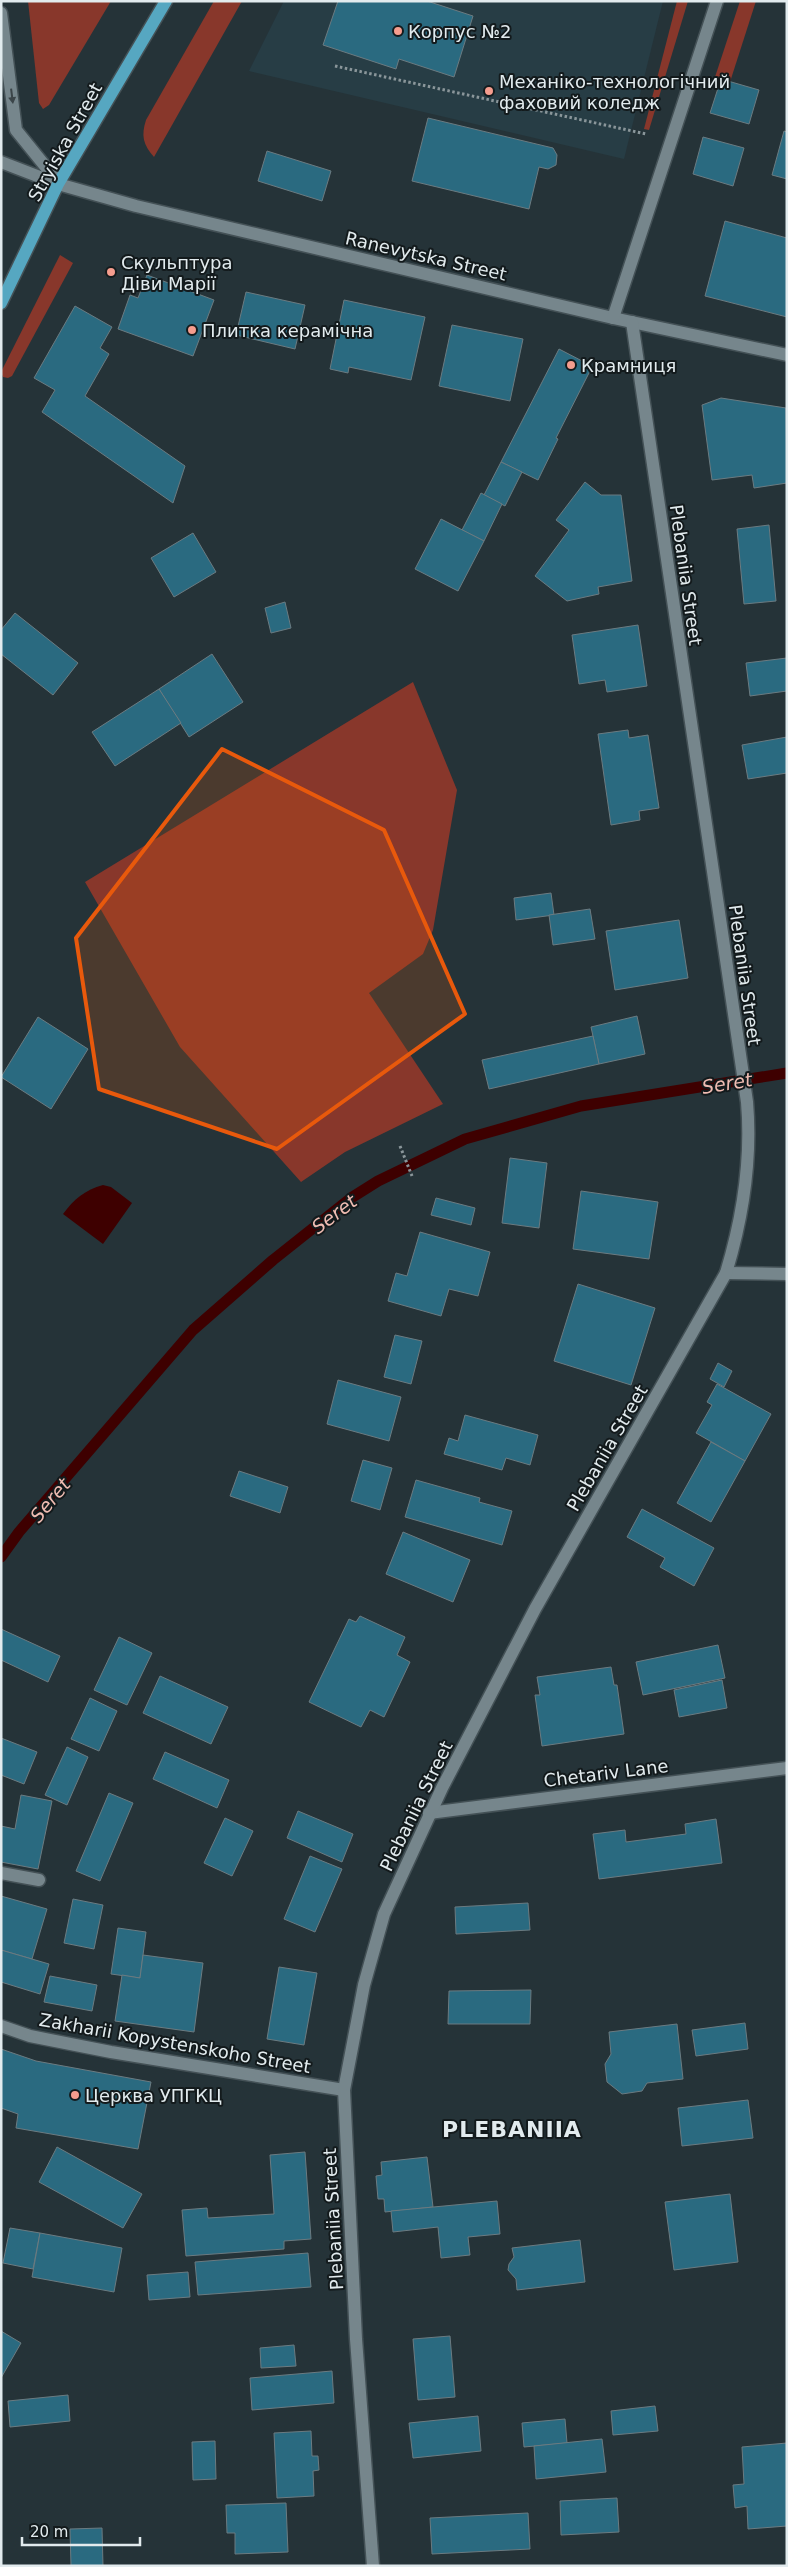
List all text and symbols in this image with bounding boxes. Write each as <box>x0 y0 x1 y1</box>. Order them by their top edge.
place label: Корпус №2 <box>408 21 511 42</box>
marker: Корпус №2 <box>392 25 404 37</box>
place label: Механіко-технологічний фаховий коледж <box>499 71 730 113</box>
street label: Stryiska Street <box>24 79 106 205</box>
marker: Механіко-технологічний фаховий коледж <box>483 85 495 97</box>
one-way arrow <box>8 88 16 104</box>
street label: Ranevytska Street <box>343 227 509 285</box>
place label: Скульптура Діви Марії <box>121 252 233 294</box>
marker: Скульптура Діви Марії <box>105 266 117 278</box>
place label: Плитка керамічна <box>202 320 373 341</box>
marker: Плитка керамічна <box>186 324 198 336</box>
place label: Крамниця <box>581 355 676 376</box>
marker: Крамниця <box>565 359 577 371</box>
street label: Plebaniia Street <box>666 503 706 647</box>
street label: Plebaniia Street <box>725 903 765 1047</box>
water label: Seret <box>700 1068 755 1098</box>
water label: Seret <box>307 1189 362 1238</box>
street label: Plebaniia Street <box>562 1381 652 1515</box>
water label: Seret <box>25 1472 76 1526</box>
street label: Plebaniia Street <box>375 1737 457 1875</box>
street label: Chetariv Lane <box>542 1755 670 1791</box>
street label: Zakharii Kopystenskoho Street <box>38 2009 312 2077</box>
place label: Церква УПГКЦ <box>85 2085 222 2106</box>
marker: Церква УПГКЦ <box>69 2089 81 2101</box>
district label: PLEBANIIA <box>442 2117 582 2142</box>
street label: Plebaniia Street <box>319 2147 347 2291</box>
scale bar <box>22 2514 140 2546</box>
text: 20 m <box>30 2523 68 2541</box>

